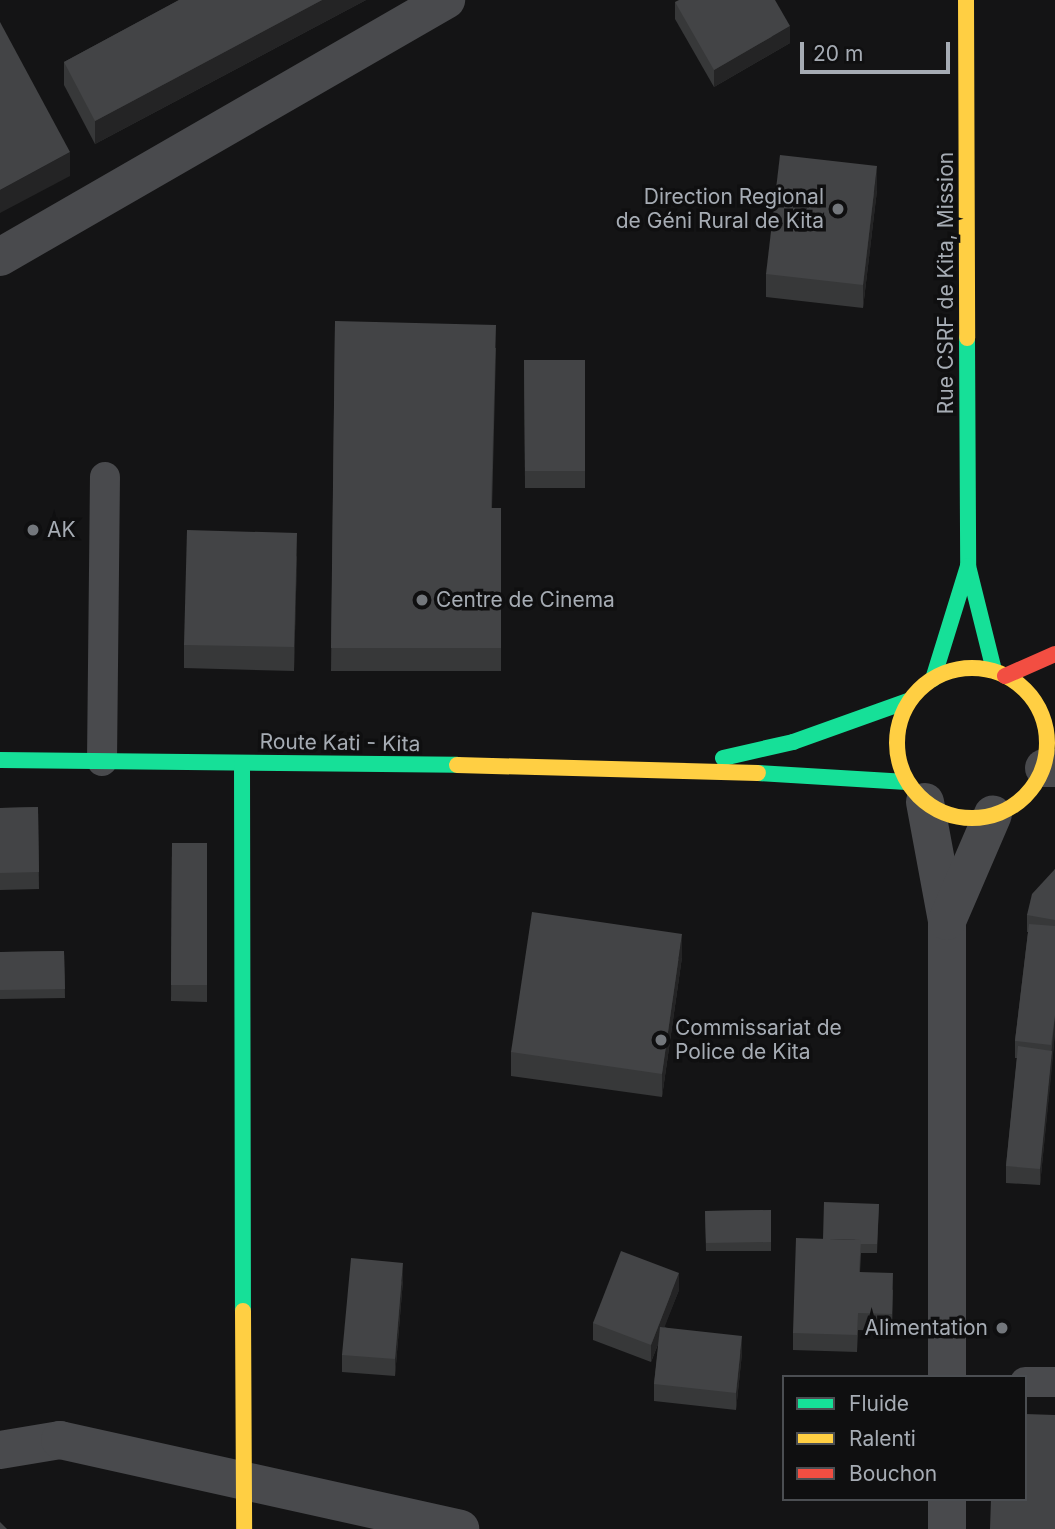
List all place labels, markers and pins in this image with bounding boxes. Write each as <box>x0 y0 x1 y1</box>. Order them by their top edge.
place label: Direction Regional de Géni Rural de Kita <box>616 184 824 234</box>
marker: Direction Regional de Géni Rural de Kita <box>830 201 846 217</box>
place label: AK <box>47 517 76 543</box>
marker: AK <box>25 522 41 538</box>
place label: Centre de Cinema <box>436 587 615 613</box>
marker: Centre de Cinema <box>414 592 430 608</box>
place label: Commissariat de Police de Kita <box>675 1015 842 1065</box>
marker: Commissariat de Police de Kita <box>653 1032 669 1048</box>
place label: Alimentation <box>865 1315 988 1341</box>
marker: Alimentation <box>994 1320 1010 1336</box>

